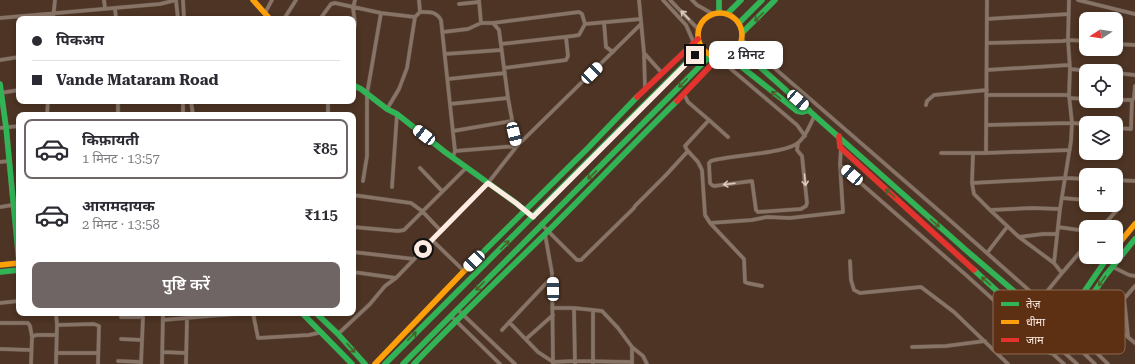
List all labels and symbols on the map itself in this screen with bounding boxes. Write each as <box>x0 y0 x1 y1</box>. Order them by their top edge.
one-way arrow <box>680 9 689 20</box>
one-way arrow <box>754 12 764 22</box>
north arrow <box>1079 12 1123 56</box>
callout: 2 मिनट <box>709 41 783 69</box>
route end <box>686 46 704 64</box>
car <box>579 60 605 86</box>
one-way arrow <box>678 78 688 88</box>
car <box>785 88 811 112</box>
one-way arrow <box>771 91 782 100</box>
car <box>505 121 523 147</box>
car <box>411 123 437 147</box>
car <box>839 163 865 187</box>
one-way arrow <box>587 170 597 180</box>
one-way arrow <box>801 173 808 186</box>
one-way arrow <box>723 180 736 188</box>
one-way arrow <box>885 188 895 198</box>
one-way arrow <box>930 218 940 227</box>
route start <box>414 240 432 258</box>
one-way arrow <box>500 240 510 250</box>
car <box>461 248 487 274</box>
one-way arrow <box>1098 275 1106 286</box>
one-way arrow <box>981 276 991 285</box>
car <box>547 277 559 301</box>
one-way arrow <box>475 281 485 291</box>
legend <box>993 290 1125 354</box>
text: तेज़ <box>1026 298 1041 311</box>
text: धीमा <box>1026 316 1045 329</box>
one-way arrow <box>407 331 417 341</box>
text: जाम <box>1026 334 1044 347</box>
one-way arrow <box>346 343 355 353</box>

